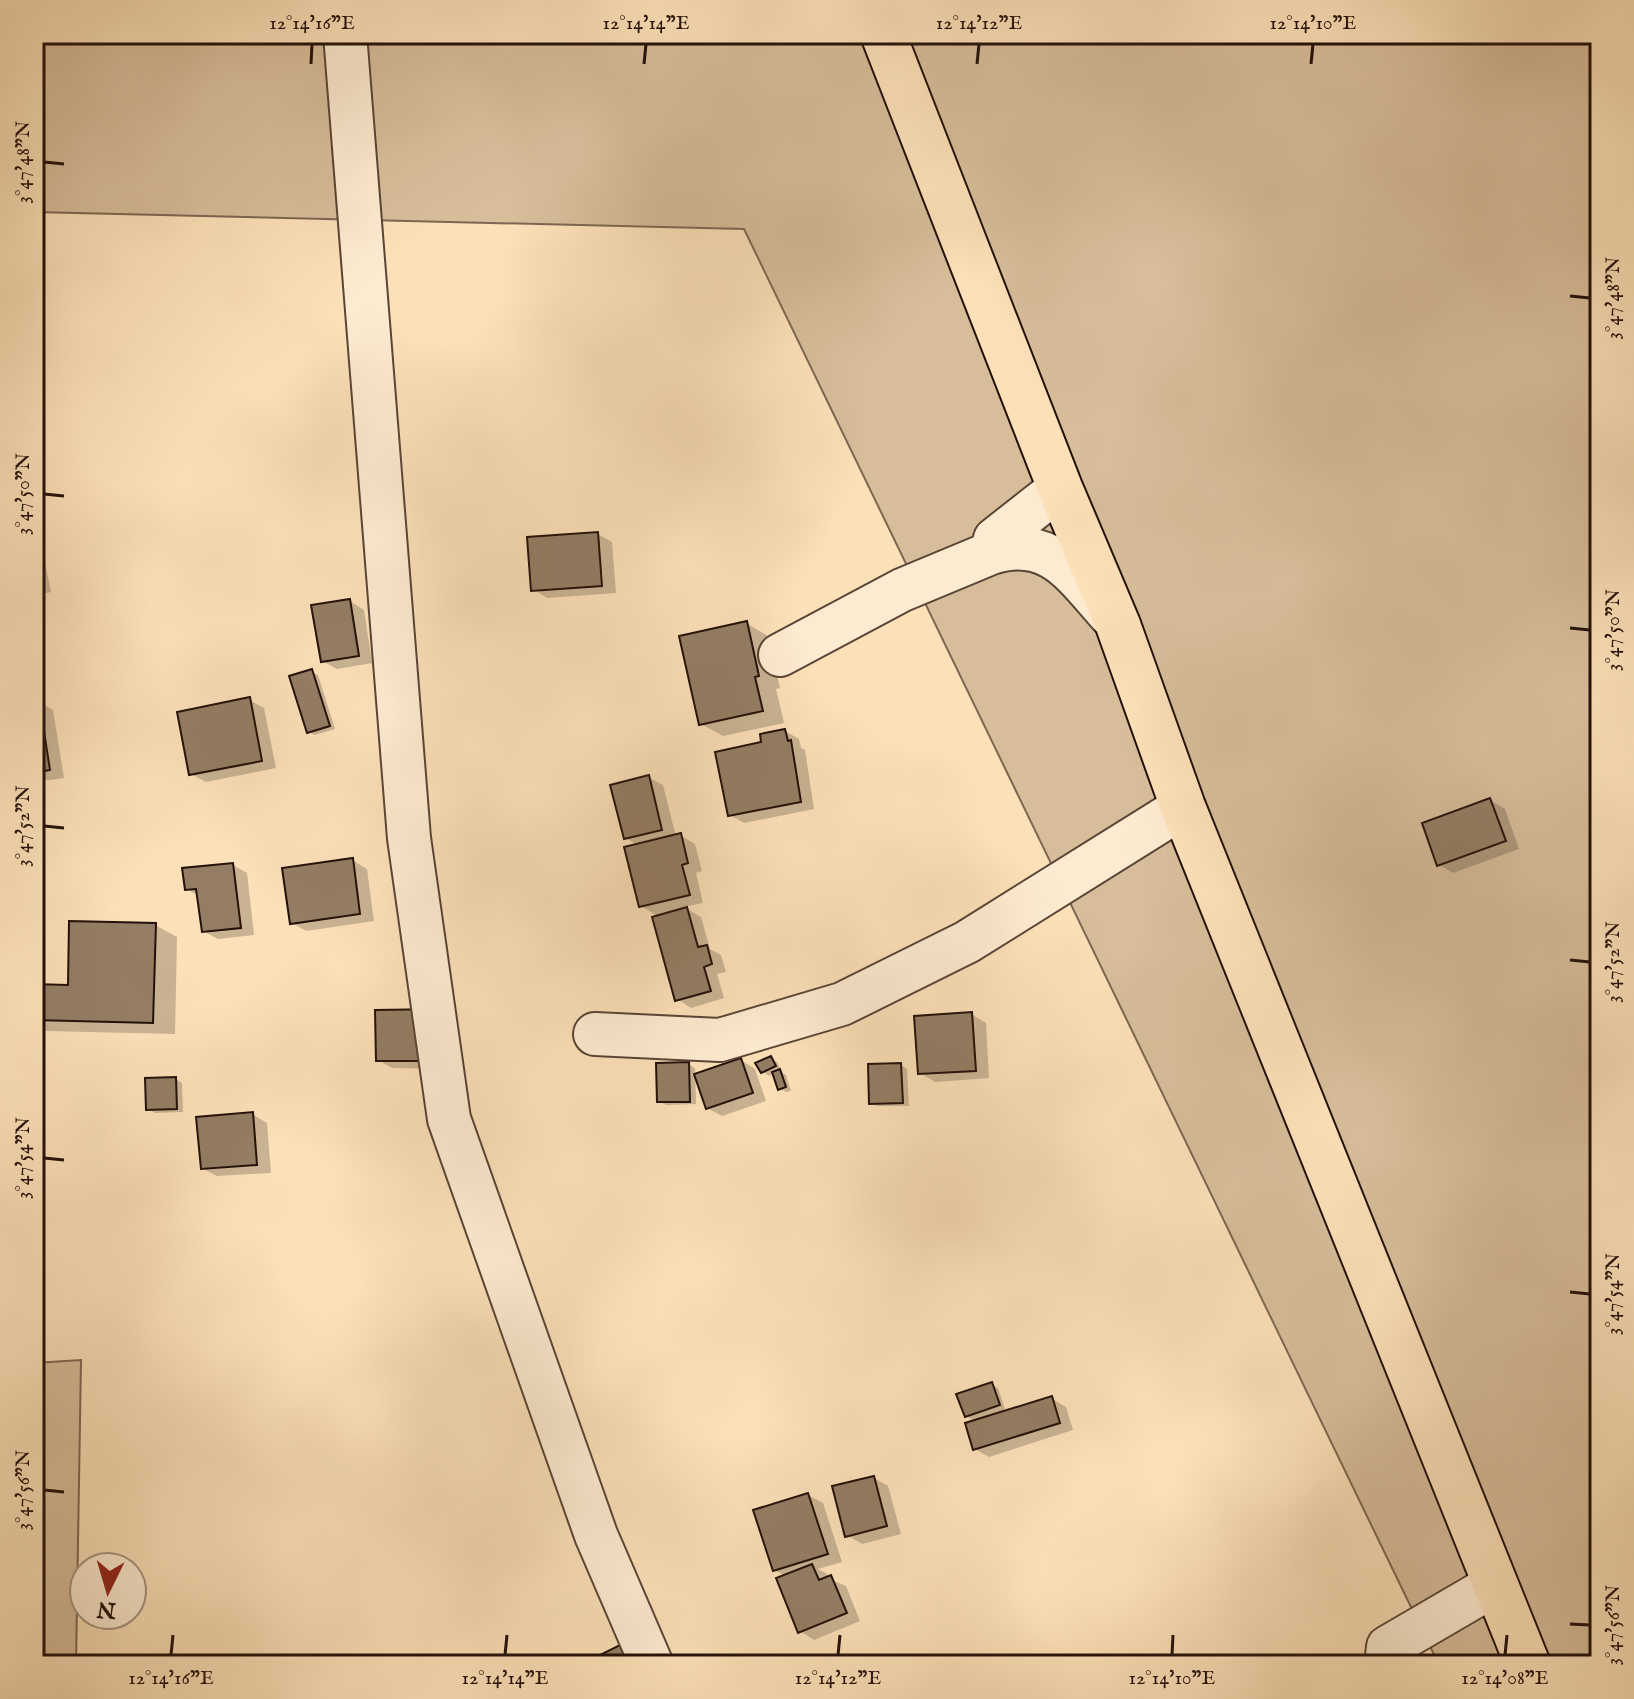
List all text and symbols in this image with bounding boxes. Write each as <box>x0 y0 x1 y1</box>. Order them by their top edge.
text: 12°14'16"E <box>269 11 355 36</box>
text: 12°14'14"E <box>603 11 690 36</box>
text: 12°14'12"E <box>936 11 1022 36</box>
text: 12°14'10"E <box>1270 11 1357 36</box>
text: 3°47'48"N <box>11 121 36 203</box>
text: 3°47'48"N <box>1601 257 1626 339</box>
text: 3°47'50"N <box>11 453 36 535</box>
text: 3°47'50"N <box>1601 589 1626 671</box>
text: 3°47'52"N <box>11 785 36 867</box>
text: 3°47'52"N <box>1601 921 1626 1003</box>
text: 3°47'54"N <box>11 1117 36 1199</box>
text: 3°47'54"N <box>1601 1253 1626 1335</box>
text: 3°47'56"N <box>11 1450 36 1530</box>
north arrow <box>68 1551 148 1631</box>
text: 3°47'56"N <box>1601 1585 1626 1665</box>
text: N <box>96 1594 118 1624</box>
text: 12°14'16"E <box>128 1666 214 1691</box>
text: 12°14'14"E <box>462 1666 549 1691</box>
text: 12°14'12"E <box>795 1666 881 1691</box>
text: 12°14'10"E <box>1129 1666 1216 1691</box>
text: 12°14'08"E <box>1461 1666 1549 1691</box>

